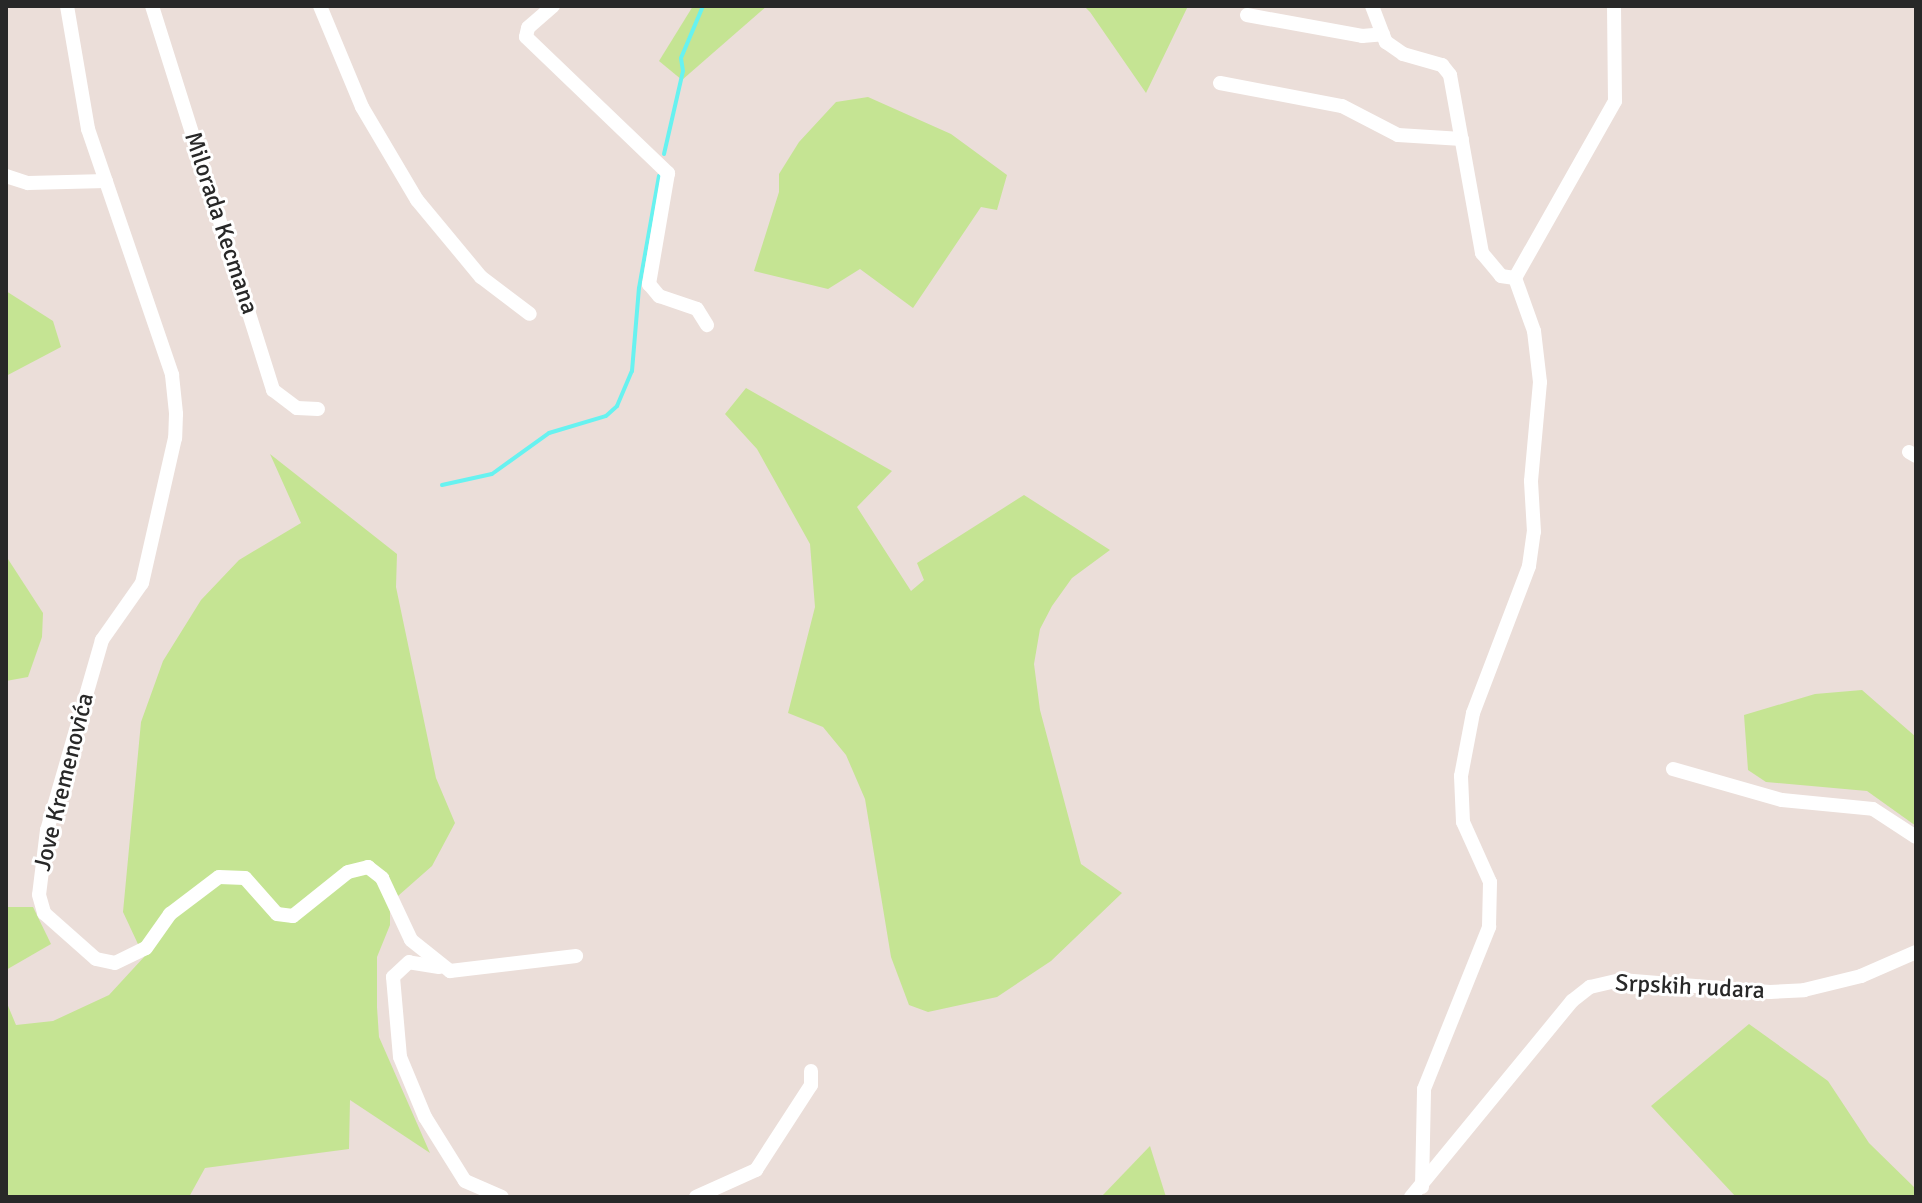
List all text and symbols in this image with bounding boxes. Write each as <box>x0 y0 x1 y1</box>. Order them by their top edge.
street label: Milorada Kecmana <box>178 128 264 318</box>
street label: Jove Kremenovića <box>28 690 100 874</box>
street label: Srpskih rudara <box>1614 969 1766 1005</box>

